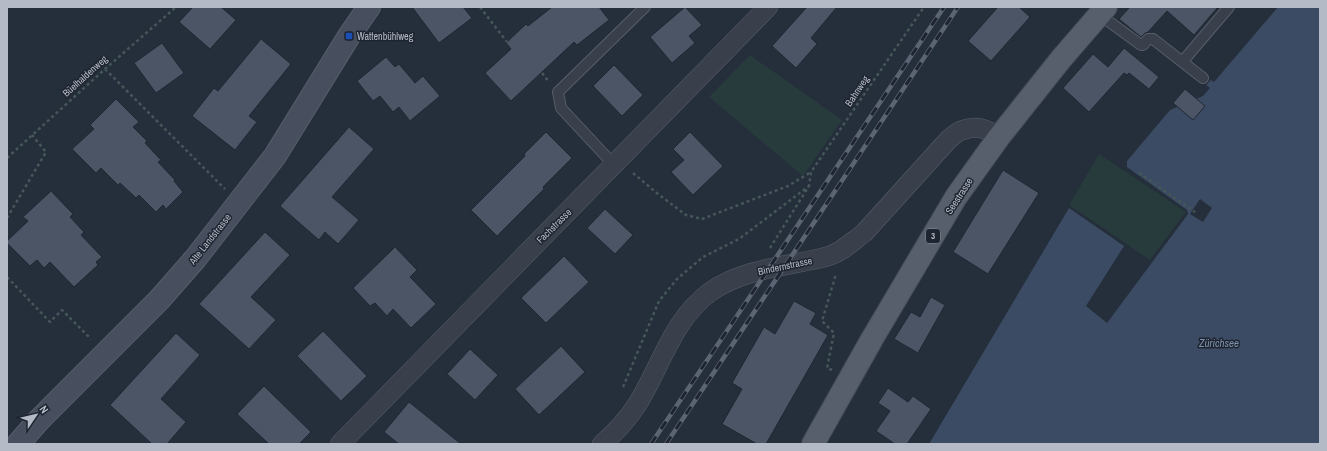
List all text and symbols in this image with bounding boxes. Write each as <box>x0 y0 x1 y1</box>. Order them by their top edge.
place label: Wattenbühlweg <box>357 30 414 43</box>
marker: Wattenbühlweg <box>344 31 354 41</box>
street label: Büelhaldenweg <box>60 52 111 100</box>
street label: Bahnweg <box>842 73 872 109</box>
street label: Seestrasse <box>942 175 976 217</box>
street label: Fachstrasse <box>534 205 575 246</box>
street label: Alte Landstrasse <box>185 211 234 268</box>
road number: 3 <box>926 229 940 243</box>
street label: Bindernstrasse <box>757 254 814 278</box>
water label: Zürichsee <box>1198 336 1239 350</box>
north arrow <box>16 395 56 435</box>
text: N <box>37 403 52 416</box>

